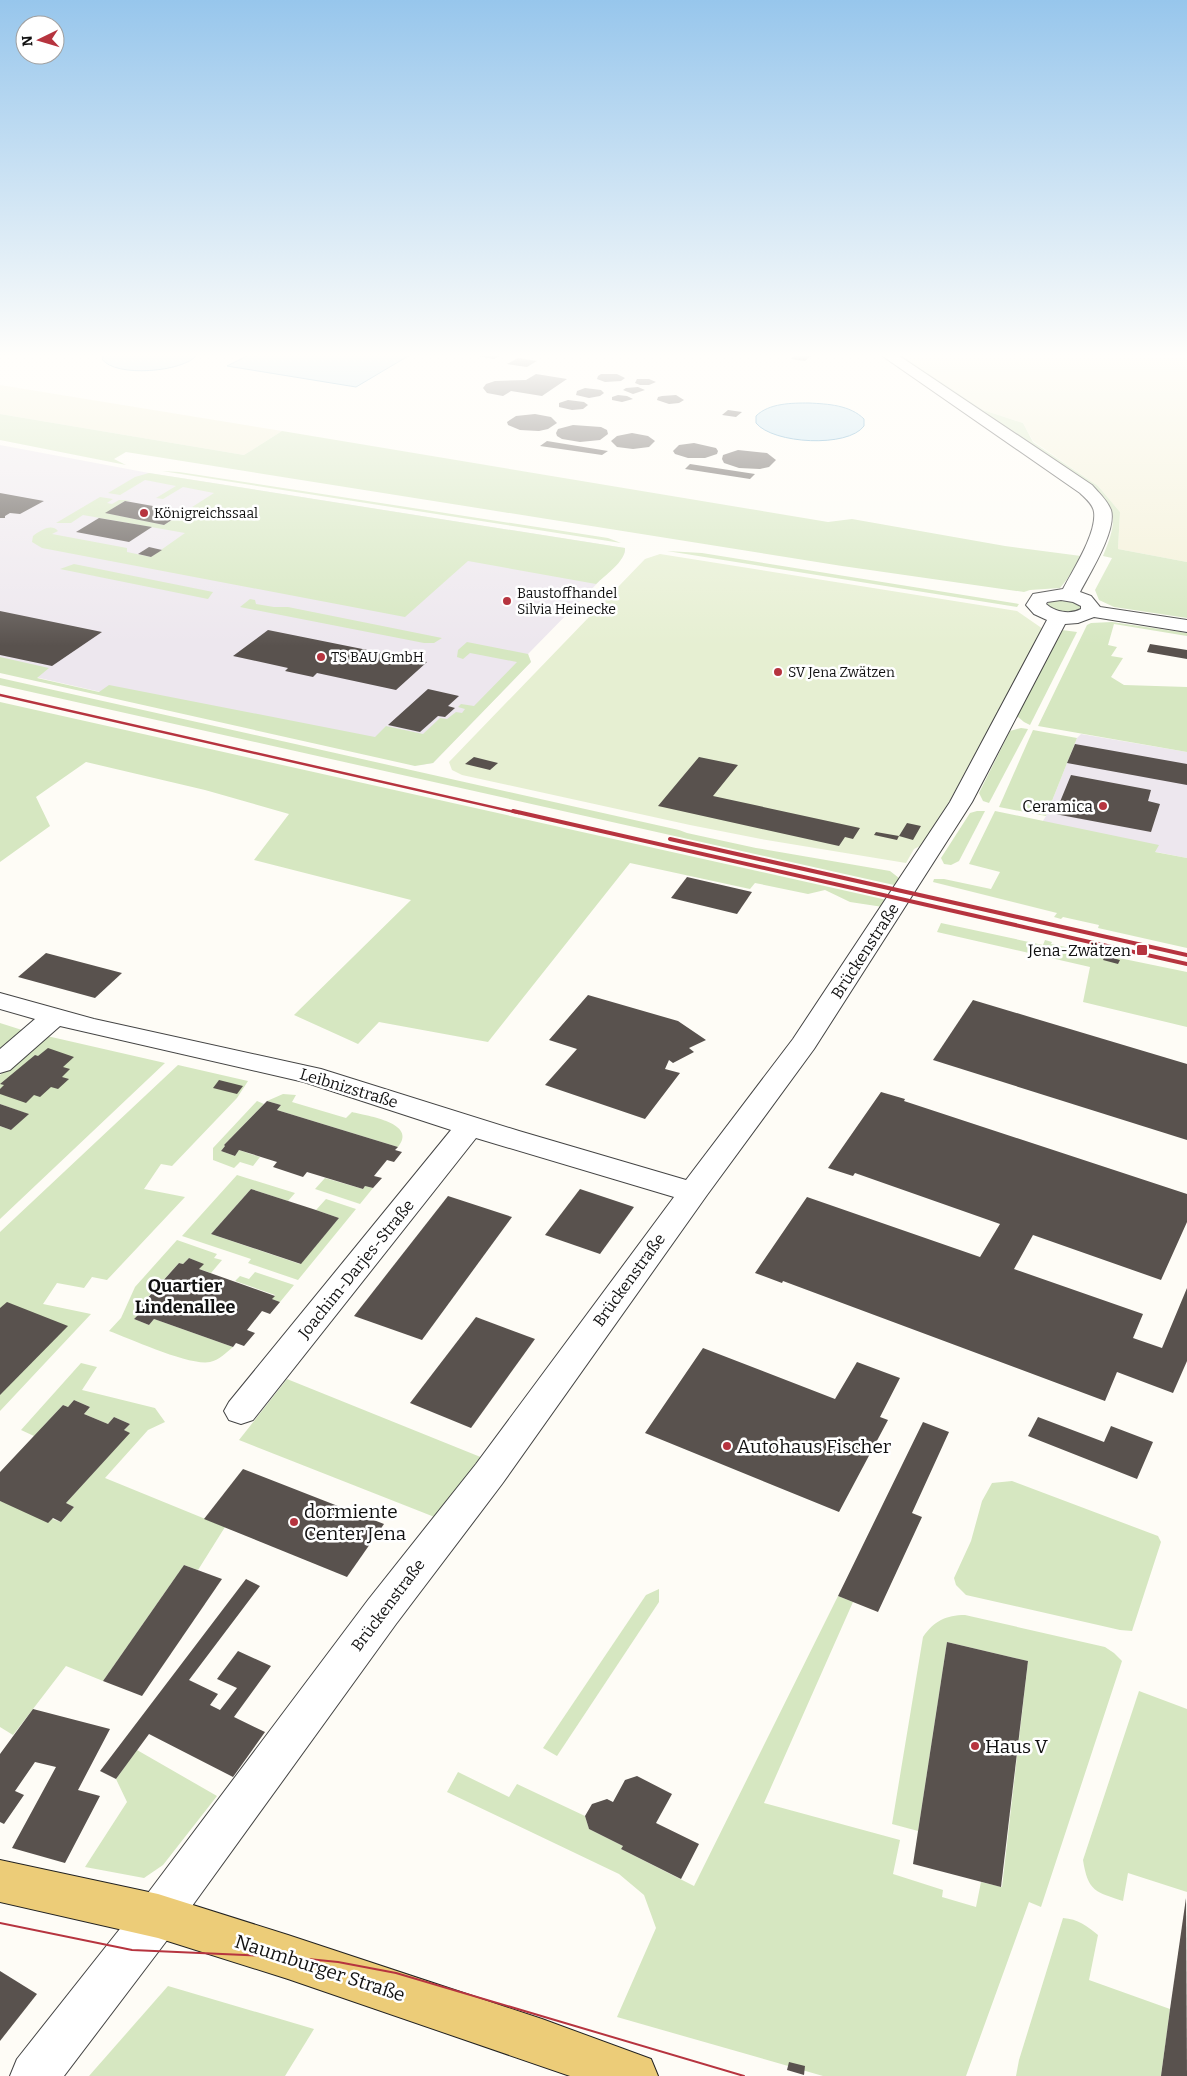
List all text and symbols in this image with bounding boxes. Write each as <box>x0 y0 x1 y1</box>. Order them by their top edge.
north arrow <box>15 15 65 65</box>
text: N <box>19 35 36 47</box>
place label: Königreichssaal <box>154 505 258 522</box>
marker: Königreichssaal <box>138 507 150 519</box>
place label: Baustoffhandel Silvia Heinecke <box>517 585 617 618</box>
marker: Baustoffhandel Silvia Heinecke <box>501 595 513 607</box>
place label: TS BAU GmbH <box>331 649 424 666</box>
marker: TS BAU GmbH <box>315 651 327 663</box>
place label: SV Jena Zwätzen <box>788 664 895 681</box>
marker: SV Jena Zwätzen <box>772 666 784 678</box>
place label: Ceramica <box>1022 797 1093 816</box>
marker: Ceramica <box>1097 800 1109 812</box>
street label: Brückenstraße <box>827 900 903 1002</box>
place label: Jena-Zwätzen <box>1027 941 1131 960</box>
marker: Jena-Zwätzen <box>1135 943 1149 957</box>
street label: Leibnizstraße <box>298 1064 400 1112</box>
street label: Joachim-Darjes-Straße <box>294 1196 418 1343</box>
street label: Brückenstraße <box>589 1230 669 1330</box>
district label: Quartier Lindenallee <box>135 1275 235 1318</box>
place label: Autohaus Fischer <box>737 1435 892 1458</box>
marker: Autohaus Fischer <box>721 1440 733 1452</box>
place label: dormiente Center Jena <box>304 1500 407 1545</box>
marker: dormiente Center Jena <box>288 1516 300 1528</box>
street label: Brückenstraße <box>347 1555 429 1655</box>
place label: Haus V <box>985 1735 1049 1758</box>
marker: Haus V <box>969 1740 981 1752</box>
street label: Naumburger Straße <box>232 1930 408 2006</box>

